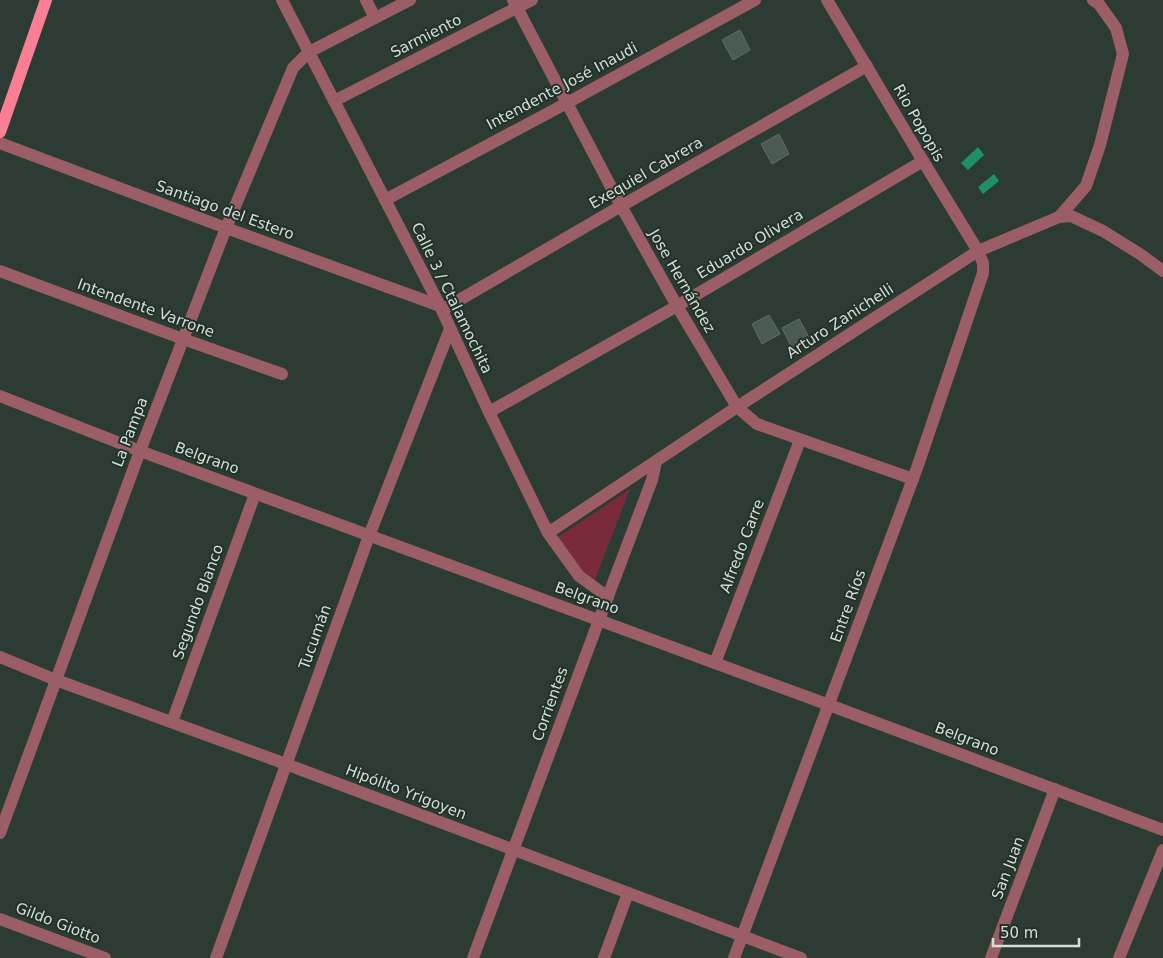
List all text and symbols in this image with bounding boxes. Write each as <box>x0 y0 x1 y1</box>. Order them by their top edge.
street label: Sarmiento <box>388 10 464 62</box>
street label: Intendente José Inaudi <box>483 39 641 133</box>
street label: Rio Popopis <box>890 81 948 165</box>
street label: Exequiel Cabrera <box>586 133 706 213</box>
street label: Santiago del Estero <box>153 177 297 243</box>
street label: Eduardo Olivera <box>694 205 806 283</box>
street label: Calle 3 / Ctalamochita <box>408 220 496 376</box>
street label: Jose Hernández <box>645 225 719 336</box>
street label: Intendente Varrone <box>75 275 217 341</box>
street label: Arturo Zanichelli <box>783 280 897 362</box>
street label: La Pampa <box>108 395 152 469</box>
street label: Belgrano <box>172 438 242 478</box>
street label: Alfredo Carre <box>716 497 768 595</box>
street label: Segundo Blanco <box>169 542 227 662</box>
street label: Entre Ríos <box>826 567 870 645</box>
street label: Belgrano <box>552 578 622 618</box>
street label: Tucumán <box>295 602 335 673</box>
street label: Corrientes <box>528 664 572 744</box>
street label: Belgrano <box>932 719 1002 759</box>
street label: Hipólito Yrigoyen <box>343 761 469 823</box>
street label: San Juan <box>988 834 1028 902</box>
street label: Gildo Giotto <box>13 899 103 947</box>
scale bar <box>993 916 1079 948</box>
text: 50 m <box>1000 924 1038 942</box>

